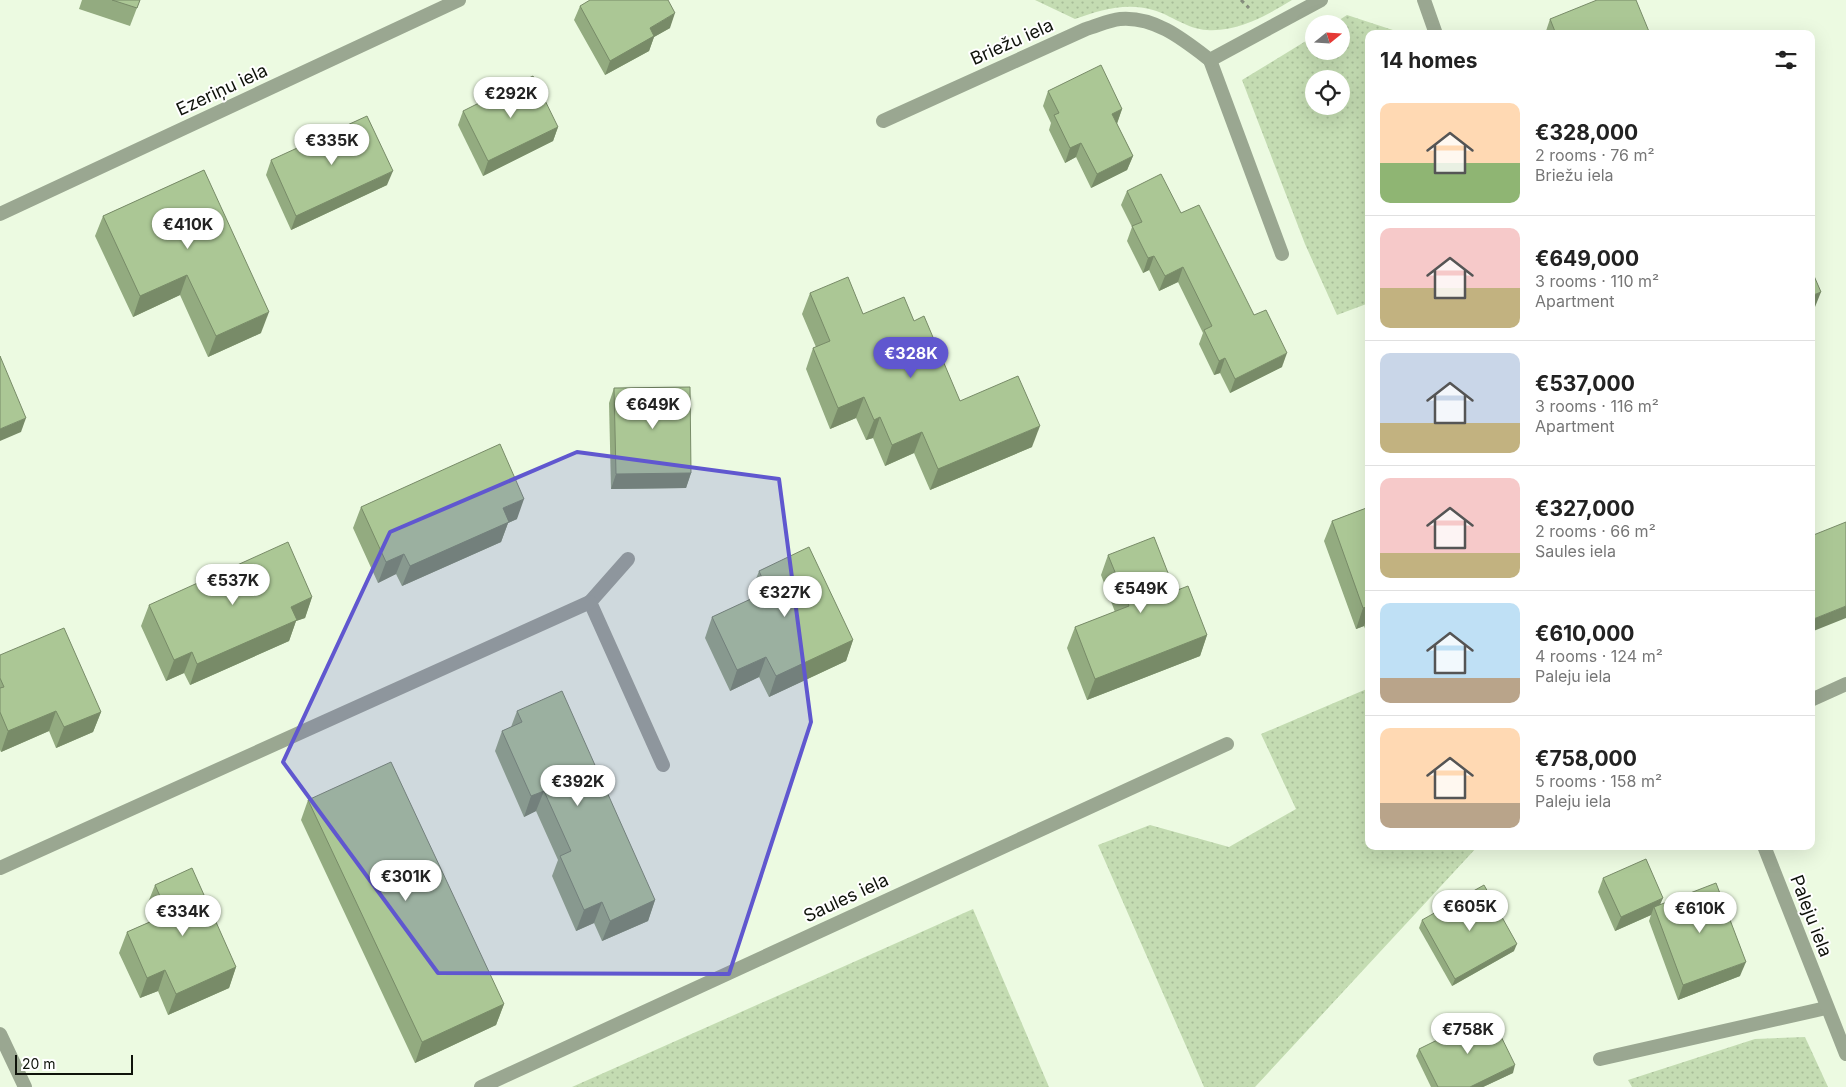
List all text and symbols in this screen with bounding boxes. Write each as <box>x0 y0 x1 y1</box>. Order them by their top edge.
street label: Briežu iela <box>967 14 1056 69</box>
north arrow <box>1305 15 1350 60</box>
map controls <box>1305 15 1350 115</box>
icon: filters <box>1772 46 1800 74</box>
text: 14 homes <box>1380 48 1478 73</box>
street label: Ezeriņu iela <box>173 59 271 121</box>
button: locate <box>1305 70 1350 115</box>
pin: €292K <box>476 76 546 119</box>
text: €292K <box>484 83 538 103</box>
text: €328,000 <box>1535 120 1638 145</box>
icon: home <box>1420 123 1480 183</box>
pin: €335K <box>297 124 367 166</box>
text: €335K <box>305 130 359 150</box>
text: 2 rooms · 76 m² <box>1535 145 1655 165</box>
text: Briežu iela <box>1535 165 1614 185</box>
pin: €410K <box>153 208 223 250</box>
text: €410K <box>163 214 213 234</box>
text: €649,000 <box>1535 246 1639 271</box>
icon: home <box>1420 248 1480 308</box>
text: 3 rooms · 110 m² <box>1535 271 1659 291</box>
text: Apartment <box>1535 291 1615 311</box>
pin: €328K <box>876 336 946 379</box>
text: €328K <box>884 343 938 363</box>
text: €537,000 <box>1535 371 1635 396</box>
icon: home <box>1420 373 1480 433</box>
pin: €649K <box>618 388 688 430</box>
text: €649K <box>626 394 680 414</box>
text: 3 rooms · 116 m² <box>1535 396 1659 416</box>
text: Apartment <box>1535 416 1615 436</box>
text: €327,000 <box>1535 496 1635 521</box>
icon: home <box>1420 498 1480 558</box>
text: 2 rooms · 66 m² <box>1535 521 1656 541</box>
text: Saules iela <box>1535 541 1616 561</box>
pin: €537K <box>198 564 268 606</box>
text: €537K <box>207 570 259 590</box>
pin: €549K <box>1106 572 1176 614</box>
pin: €327K <box>750 576 820 618</box>
text: €549K <box>1114 578 1168 598</box>
text: €327K <box>759 582 811 602</box>
text: €610,000 <box>1535 621 1635 646</box>
icon: home <box>1420 623 1480 683</box>
text: 4 rooms · 124 m² <box>1535 646 1663 666</box>
text: Paleju iela <box>1535 666 1611 686</box>
text: €758,000 <box>1535 746 1637 771</box>
icon: home <box>1420 748 1480 808</box>
pin: €392K <box>543 764 613 807</box>
text: €392K <box>551 771 605 791</box>
text: 5 rooms · 158 m² <box>1535 771 1662 791</box>
text: Paleju iela <box>1535 791 1611 811</box>
pin: €301K <box>371 860 441 902</box>
text: €301K <box>381 866 431 886</box>
street label: Saules iela <box>800 869 891 926</box>
street label: Paleju iela <box>1786 872 1837 960</box>
pin: €605K <box>1435 890 1505 932</box>
pin: €610K <box>1665 892 1735 934</box>
pin: €334K <box>148 894 218 937</box>
text: €605K <box>1443 896 1497 916</box>
text: €610K <box>1675 898 1725 918</box>
text: €334K <box>156 901 210 921</box>
pin: €758K <box>1433 1012 1503 1055</box>
text: €758K <box>1442 1019 1494 1039</box>
scale bar <box>15 1052 132 1075</box>
text: 20 m <box>22 1055 56 1072</box>

